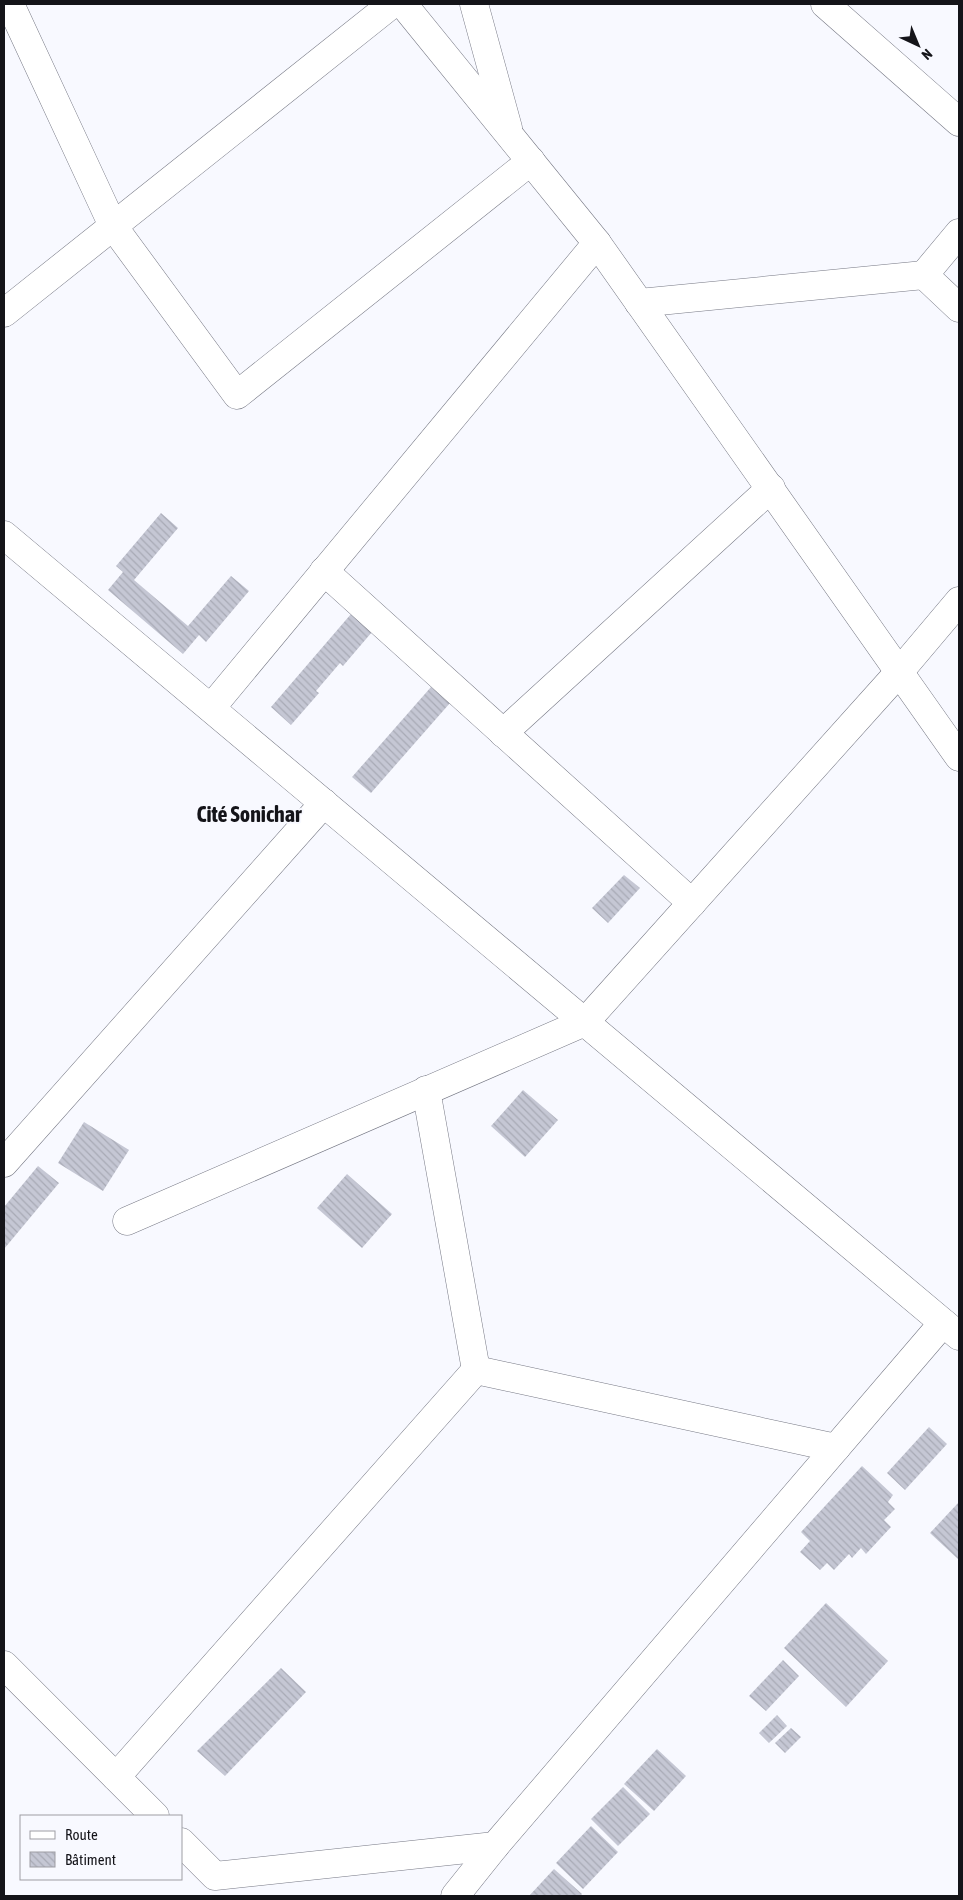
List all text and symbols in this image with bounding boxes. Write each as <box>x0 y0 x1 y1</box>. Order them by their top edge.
north arrow <box>893 20 943 70</box>
text: N <box>919 46 936 63</box>
district label: Cité Sonichar <box>197 801 302 827</box>
legend <box>20 1815 182 1880</box>
text: Route <box>65 1826 98 1843</box>
text: Bâtiment <box>65 1851 116 1868</box>

